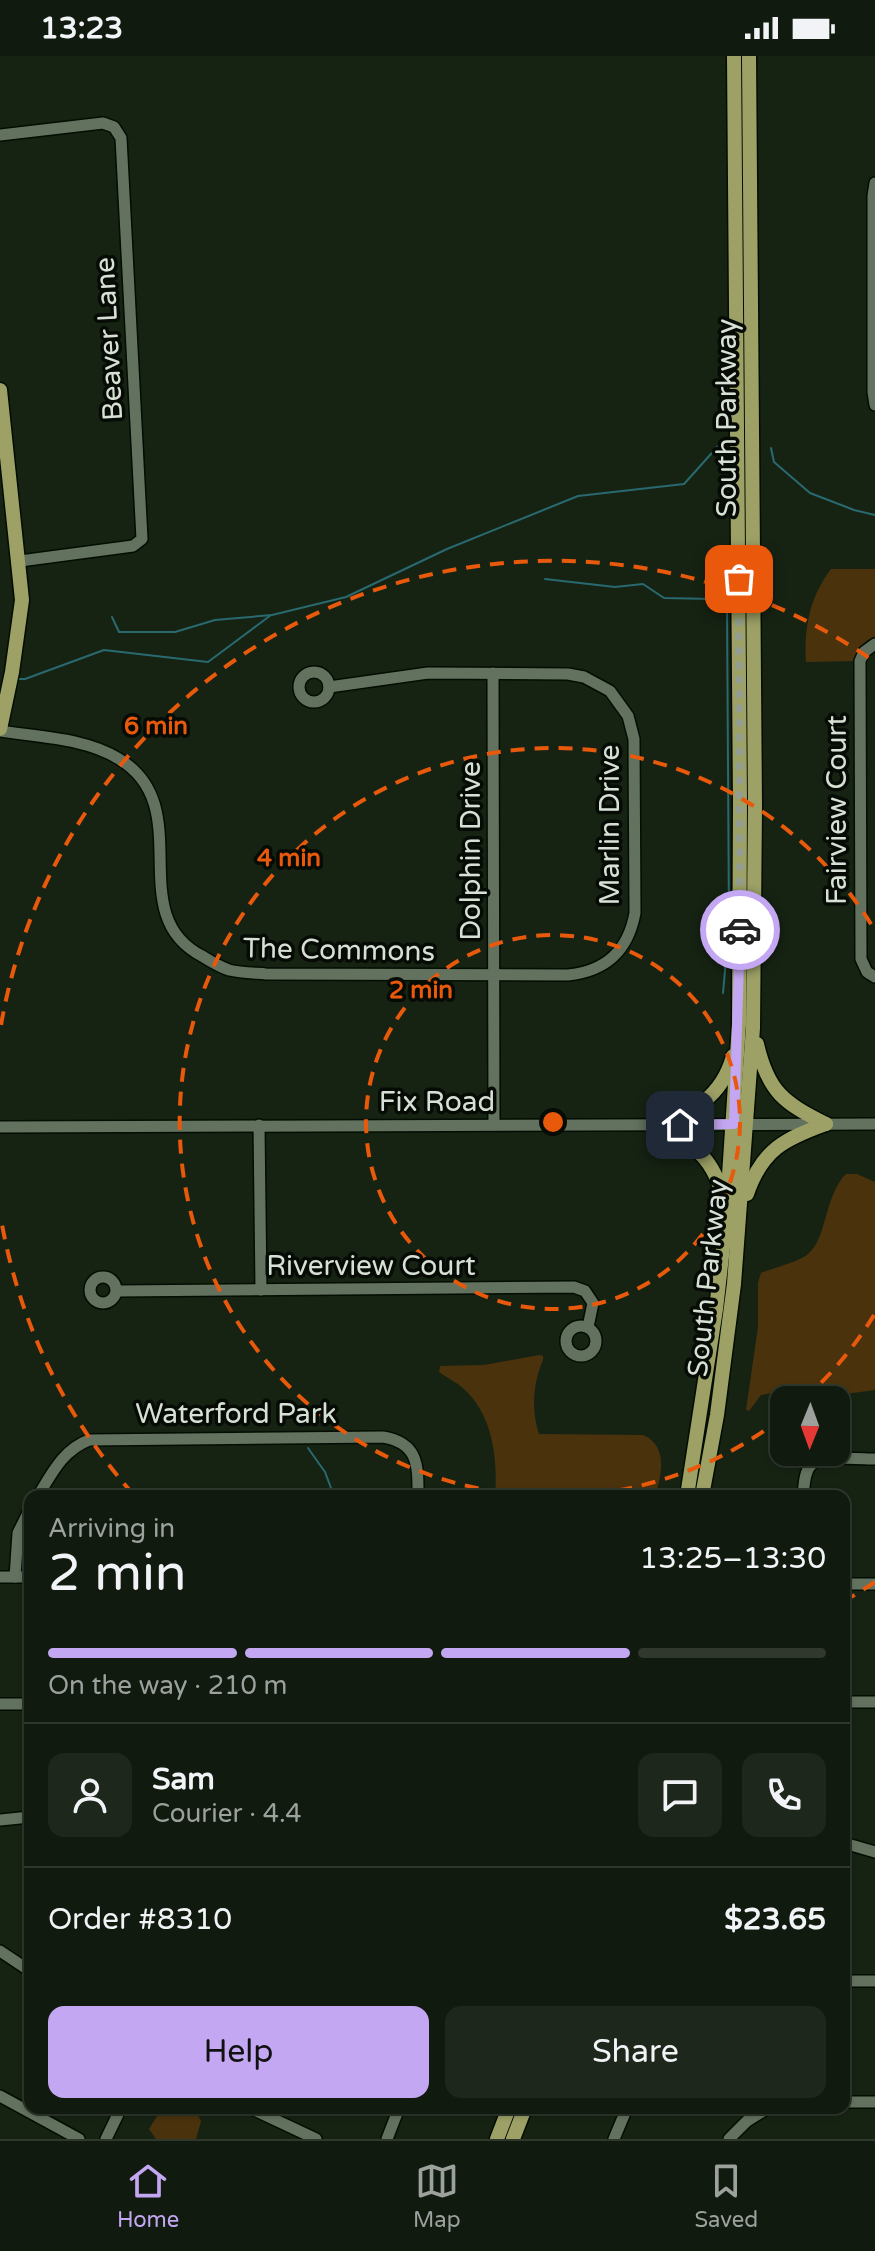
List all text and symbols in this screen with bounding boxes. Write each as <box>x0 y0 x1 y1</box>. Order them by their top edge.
text: 13:23 <box>40 10 123 47</box>
street label: Beaver Lane <box>88 256 130 422</box>
street label: South Parkway <box>710 319 744 517</box>
pin <box>705 545 773 613</box>
icon: bag <box>717 557 761 601</box>
text: 6 min <box>124 712 188 741</box>
street label: Fairview Court <box>820 715 854 905</box>
street label: Marlin Drive <box>593 745 627 905</box>
street label: Dolphin Drive <box>454 761 488 941</box>
text: 4 min <box>257 844 321 873</box>
courier <box>700 890 780 970</box>
icon: car <box>718 908 762 952</box>
street label: The Commons <box>243 931 435 969</box>
text: 2 min <box>389 976 453 1005</box>
street label: Fix Road <box>379 1085 495 1119</box>
pin <box>646 1091 714 1159</box>
icon: home <box>658 1103 702 1147</box>
centre of rings <box>539 1108 567 1136</box>
street label: South Parkway <box>681 1178 735 1379</box>
street label: Riverview Court <box>266 1249 476 1283</box>
north arrow <box>770 1386 850 1466</box>
map controls <box>770 1386 850 1466</box>
street label: Waterford Park <box>135 1397 337 1431</box>
text: Arriving in <box>48 1513 175 1544</box>
text: 13:25–13:30 <box>639 1540 826 1577</box>
text: 2 min <box>48 1542 187 1605</box>
text: On the way · 210 m <box>48 1670 287 1701</box>
button: person <box>48 1753 132 1837</box>
button: chat <box>638 1753 722 1837</box>
button: phone <box>742 1753 826 1837</box>
text: Sam <box>152 1761 215 1798</box>
text: Courier · 4.4 <box>152 1798 302 1829</box>
text: Order #8310 <box>48 1901 232 1938</box>
text: $23.65 <box>724 1901 826 1938</box>
button: Help <box>48 2006 429 2098</box>
button: Share <box>445 2006 826 2098</box>
tab: Home <box>117 2159 179 2233</box>
tab: Map <box>413 2159 461 2233</box>
tab: Saved <box>694 2159 758 2233</box>

